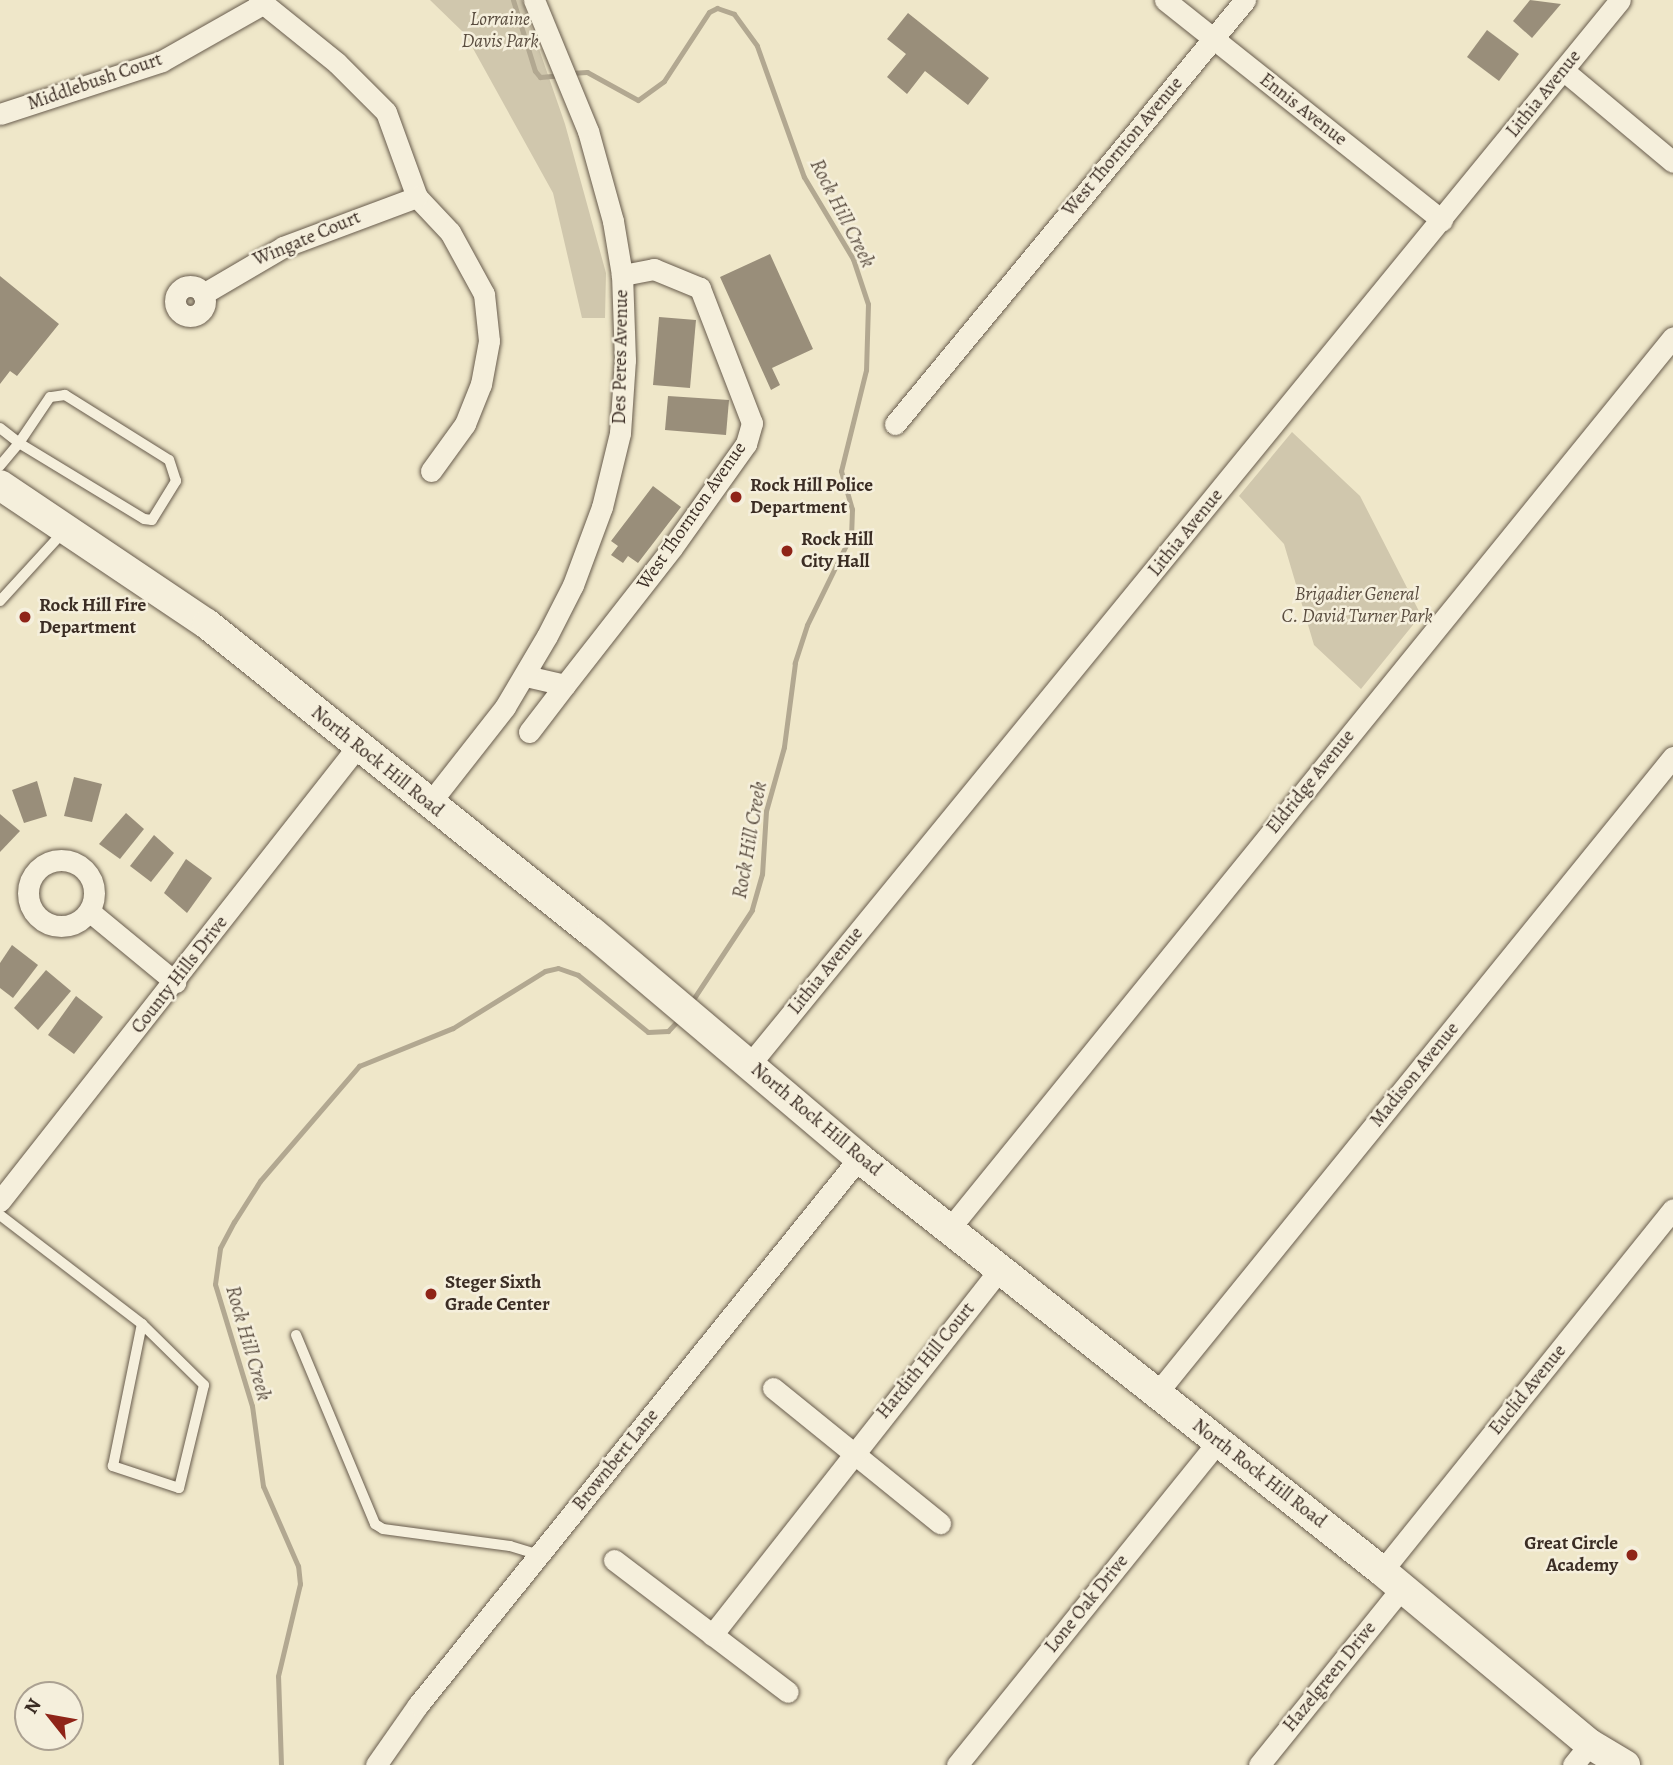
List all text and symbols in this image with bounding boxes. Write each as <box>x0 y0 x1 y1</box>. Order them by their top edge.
park label: Lorraine Davis Park <box>461 9 539 53</box>
street label: Lithia Avenue <box>1502 46 1586 142</box>
street label: Middlebush Court <box>25 48 165 116</box>
street label: Ennis Avenue <box>1255 69 1351 151</box>
street label: West Thornton Avenue <box>1058 73 1188 221</box>
water label: Rock Hill Creek <box>805 154 881 272</box>
street label: Wingate Court <box>250 206 364 272</box>
street label: Des Peres Avenue <box>608 289 634 425</box>
street label: West Thornton Avenue <box>632 438 752 594</box>
place label: Rock Hill Police Department <box>750 475 873 519</box>
street label: Lithia Avenue <box>1144 485 1228 581</box>
marker: Rock Hill Police Department <box>728 489 744 505</box>
place label: Rock Hill City Hall <box>801 529 873 573</box>
marker: Rock Hill City Hall <box>779 543 795 559</box>
park label: Brigadier General C. David Turner Park <box>1281 584 1433 628</box>
place label: Rock Hill Fire Department <box>39 595 146 639</box>
marker: Rock Hill Fire Department <box>17 609 33 625</box>
street label: North Rock Hill Road <box>306 702 448 822</box>
street label: Eldridge Avenue <box>1262 725 1360 839</box>
water label: Rock Hill Creek <box>726 779 772 901</box>
street label: County Hills Drive <box>127 912 233 1038</box>
street label: Lithia Avenue <box>784 923 868 1019</box>
street label: Madison Avenue <box>1366 1018 1464 1132</box>
street label: North Rock Hill Road <box>746 1059 886 1181</box>
place label: Steger Sixth Grade Center <box>445 1272 550 1316</box>
water label: Rock Hill Creek <box>221 1283 277 1403</box>
marker: Steger Sixth Grade Center <box>423 1286 439 1302</box>
street label: Hardith Hill Court <box>872 1298 980 1424</box>
street label: Euclid Avenue <box>1485 1340 1571 1440</box>
street label: Brownbert Lane <box>568 1405 664 1515</box>
street label: North Rock Hill Road <box>1187 1415 1331 1533</box>
place label: Great Circle Academy <box>1524 1533 1618 1577</box>
marker: Great Circle Academy <box>1624 1547 1640 1563</box>
street label: Lone Oak Drive <box>1040 1550 1134 1658</box>
street label: Hazelgreen Drive <box>1279 1617 1381 1737</box>
north arrow <box>14 1681 84 1751</box>
text: N <box>18 1694 47 1719</box>

